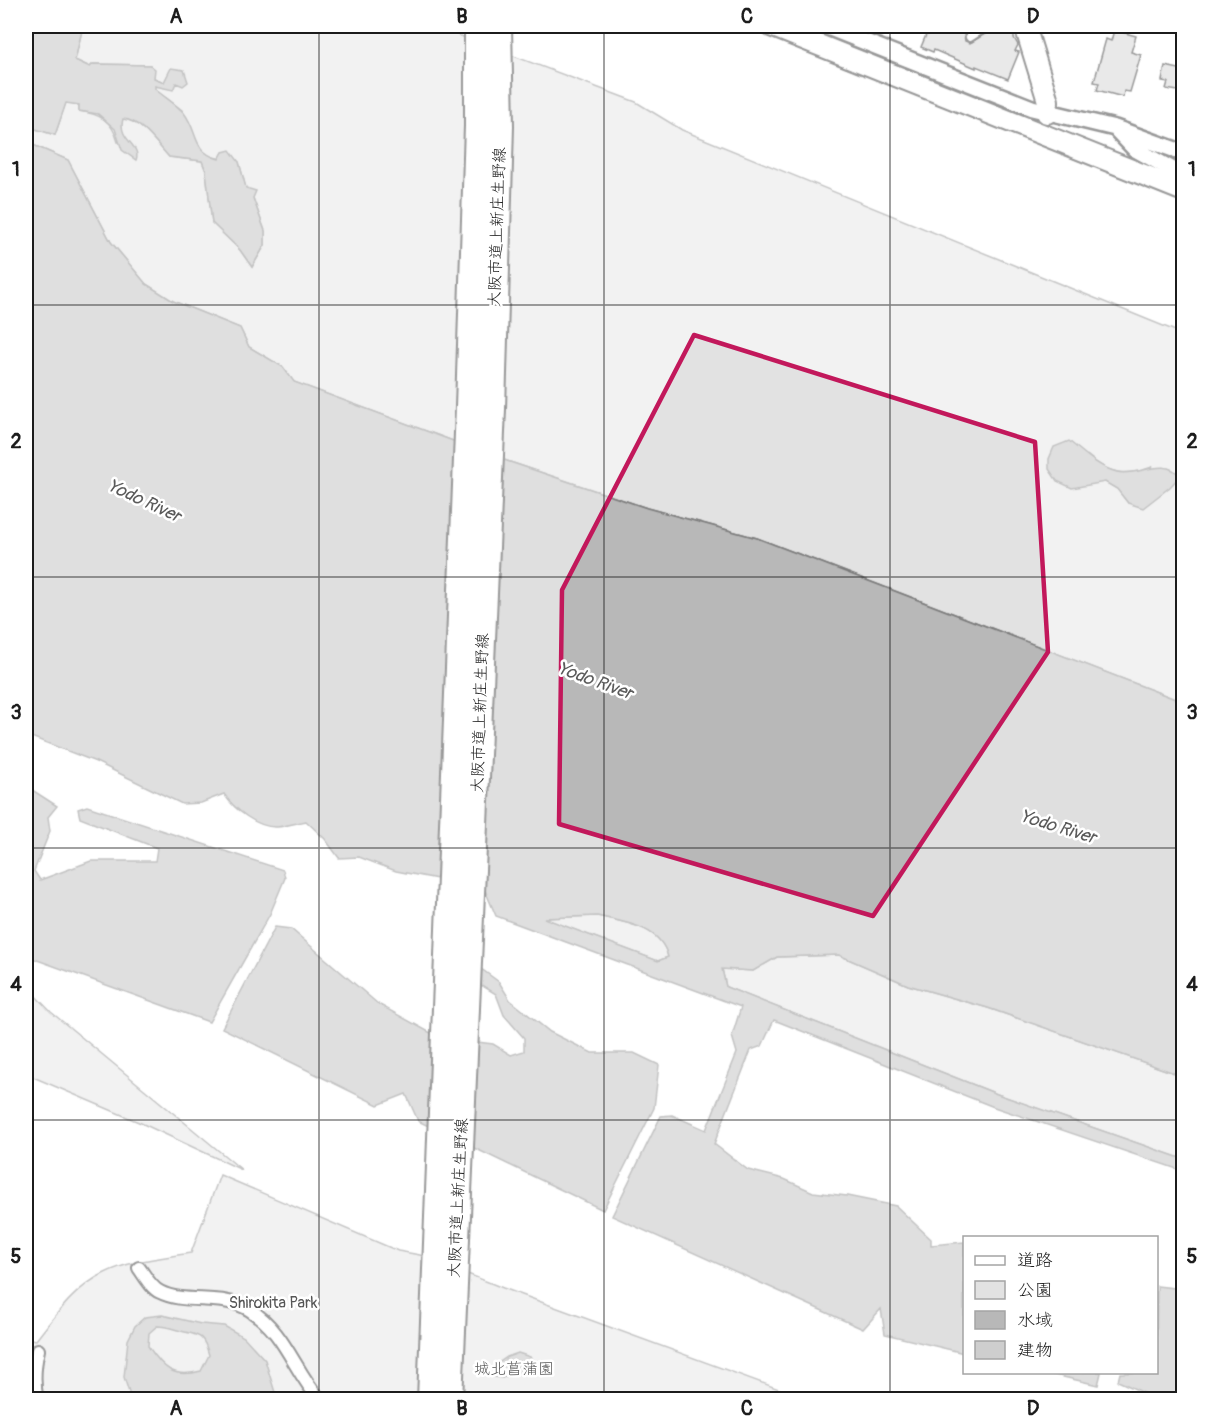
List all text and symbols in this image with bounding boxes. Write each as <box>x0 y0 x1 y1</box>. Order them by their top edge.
text: A <box>170 4 183 29</box>
text: B <box>456 4 468 29</box>
text: C <box>741 4 753 29</box>
text: D <box>1027 4 1040 29</box>
street label: 大阪市道上新庄生野線 <box>484 147 510 307</box>
text: 1 <box>12 157 20 182</box>
text: 1 <box>1188 157 1196 182</box>
text: 2 <box>10 429 22 454</box>
text: 2 <box>1186 429 1198 454</box>
water label: Yodo River <box>104 474 187 529</box>
street label: 大阪市道上新庄生野線 <box>467 633 493 793</box>
water label: Yodo River <box>554 657 638 706</box>
text: 3 <box>10 700 22 725</box>
text: 3 <box>1186 700 1198 725</box>
water label: Yodo River <box>1017 805 1101 850</box>
text: 4 <box>10 972 22 997</box>
text: 4 <box>1186 972 1198 997</box>
street label: 大阪市道上新庄生野線 <box>444 1118 472 1278</box>
legend <box>963 1236 1158 1374</box>
text: 5 <box>11 1244 22 1269</box>
text: 5 <box>1187 1244 1198 1269</box>
text: 道路 <box>1017 1249 1053 1272</box>
text: 公園 <box>1017 1279 1053 1302</box>
park label: Shirokita Park <box>229 1293 318 1313</box>
text: 水域 <box>1017 1309 1053 1332</box>
text: 建物 <box>1017 1339 1053 1362</box>
park label: 城北菖蒲園 <box>474 1359 554 1379</box>
text: A <box>170 1396 183 1421</box>
text: B <box>456 1396 468 1421</box>
text: C <box>741 1396 753 1421</box>
text: D <box>1027 1396 1040 1421</box>

